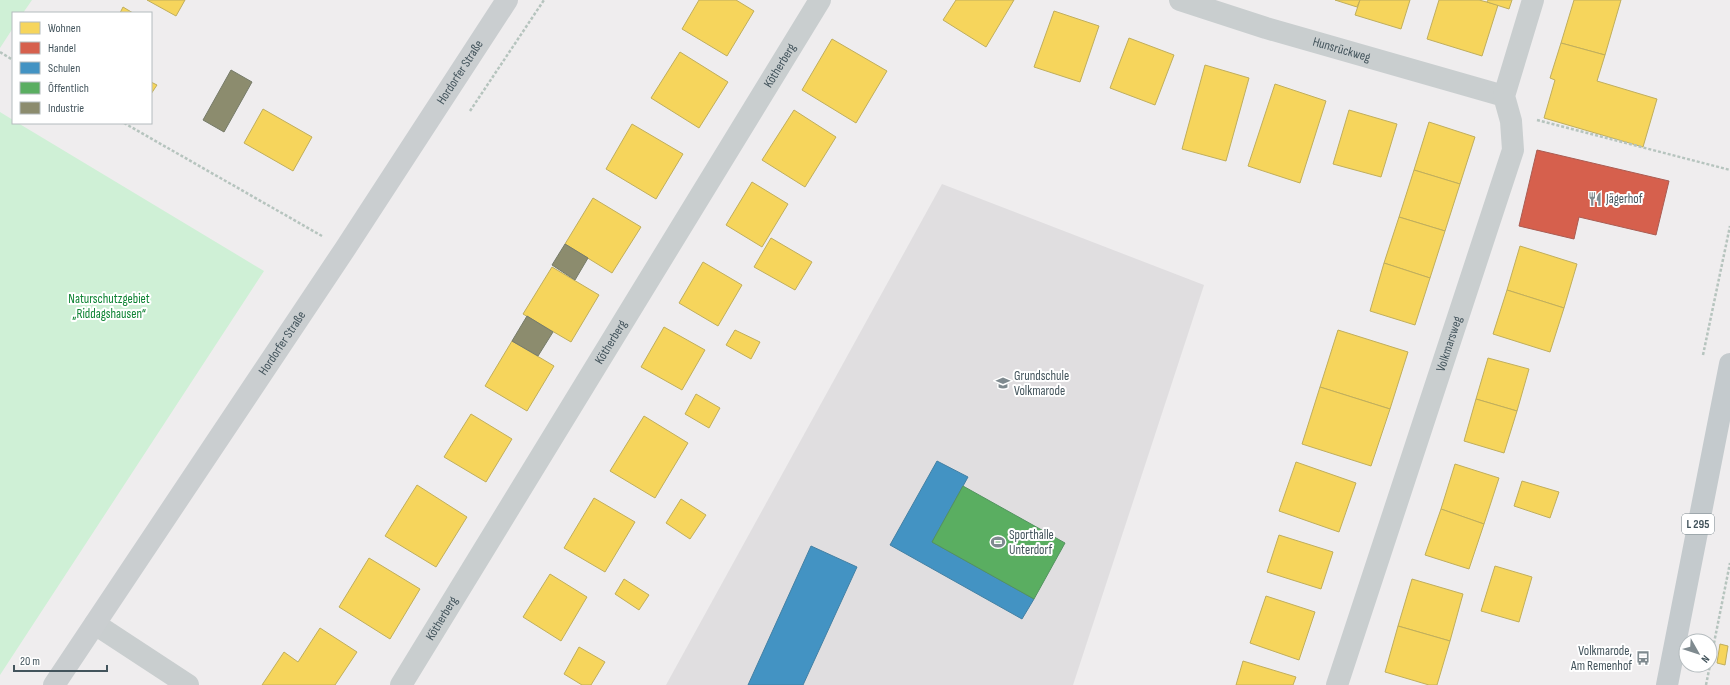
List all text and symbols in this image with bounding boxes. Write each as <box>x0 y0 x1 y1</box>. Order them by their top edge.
legend <box>12 12 152 124</box>
text: Wohnen <box>48 21 81 36</box>
street label: Hunsrückweg <box>1311 34 1372 65</box>
street label: Hordorfer Straße <box>433 37 487 108</box>
text: Handel <box>48 41 76 56</box>
street label: Kötherberg <box>760 41 799 91</box>
text: Schulen <box>48 61 80 76</box>
text: Öffentlich <box>48 81 89 96</box>
text: Industrie <box>48 101 84 116</box>
restaurant icon: Jägerhof <box>1587 191 1603 207</box>
place label: Jägerhof <box>1605 191 1643 207</box>
park label: Naturschutzgebiet „Riddagshausen“ <box>68 291 150 322</box>
street label: Hordorfer Straße <box>255 308 309 378</box>
street label: Volkmarsweg <box>1433 314 1466 374</box>
street label: Kötherberg <box>591 317 630 367</box>
place label: Grundschule Volkmarode <box>1014 368 1069 399</box>
school or university icon: Grundschule Volkmarode <box>995 375 1011 391</box>
road number: L 295 <box>1682 514 1714 534</box>
place label: Sporthalle Unterdorf <box>1009 527 1054 558</box>
sports icon: Sporthalle Unterdorf <box>990 534 1006 550</box>
street label: Kötherberg <box>422 593 461 643</box>
north arrow <box>1678 633 1718 673</box>
place label: Volkmarode, Am Remenhof <box>1570 643 1632 674</box>
scale bar <box>14 647 107 673</box>
bus stop icon: Volkmarode, Am Remenhof <box>1635 650 1651 666</box>
text: N <box>1698 653 1712 665</box>
text: 20 m <box>20 654 40 669</box>

